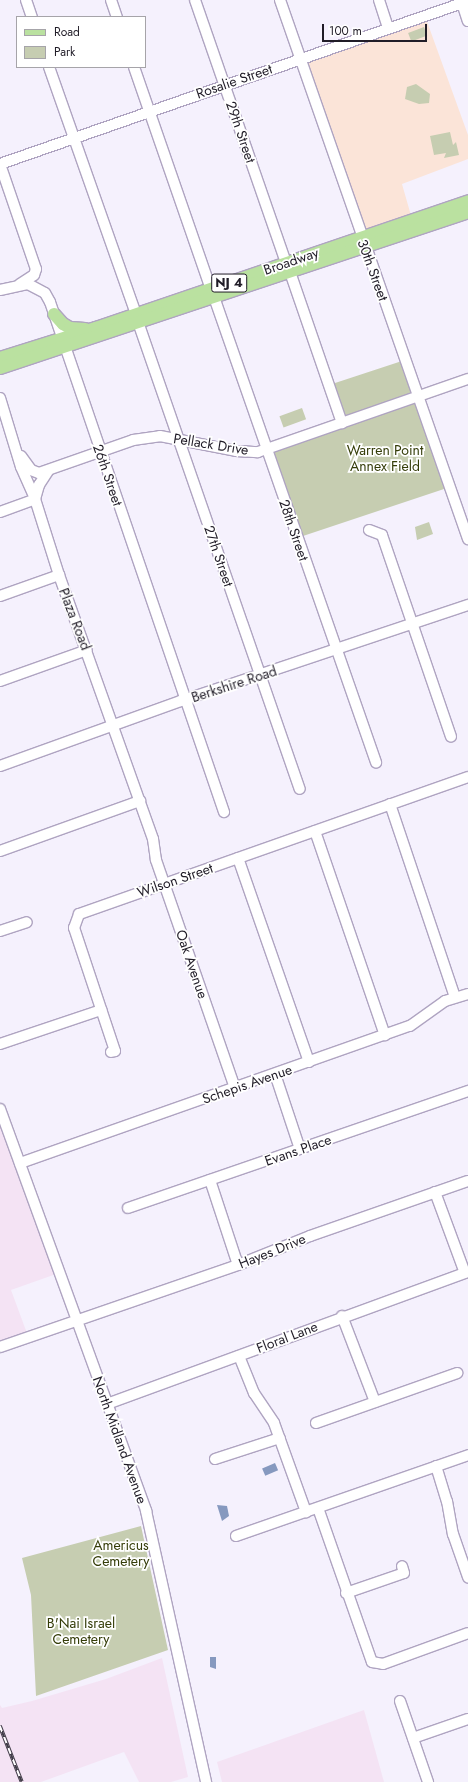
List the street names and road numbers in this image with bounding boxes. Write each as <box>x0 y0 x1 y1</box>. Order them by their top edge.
street label: Rosalie Street <box>194 60 274 102</box>
street label: 29th Street <box>223 99 259 165</box>
street label: 30th Street <box>354 237 392 303</box>
street label: Broadway <box>261 244 321 278</box>
road number: NJ 4 <box>211 272 247 294</box>
street label: Pellack Drive <box>172 430 250 458</box>
street label: 26th Street <box>90 442 126 508</box>
street label: 28th Street <box>276 497 312 563</box>
street label: 27th Street <box>201 523 237 589</box>
street label: Plaza Road <box>55 586 95 652</box>
street label: Berkshire Road <box>189 662 279 706</box>
street label: Wilson Street <box>135 859 215 901</box>
street label: Oak Avenue <box>172 927 212 1001</box>
street label: Schepis Avenue <box>200 1061 294 1107</box>
street label: Evans Place <box>262 1131 334 1169</box>
street label: Hayes Drive <box>236 1230 308 1272</box>
street label: Floral Lane <box>254 1318 320 1356</box>
street label: North Midland Avenue <box>89 1374 151 1506</box>

